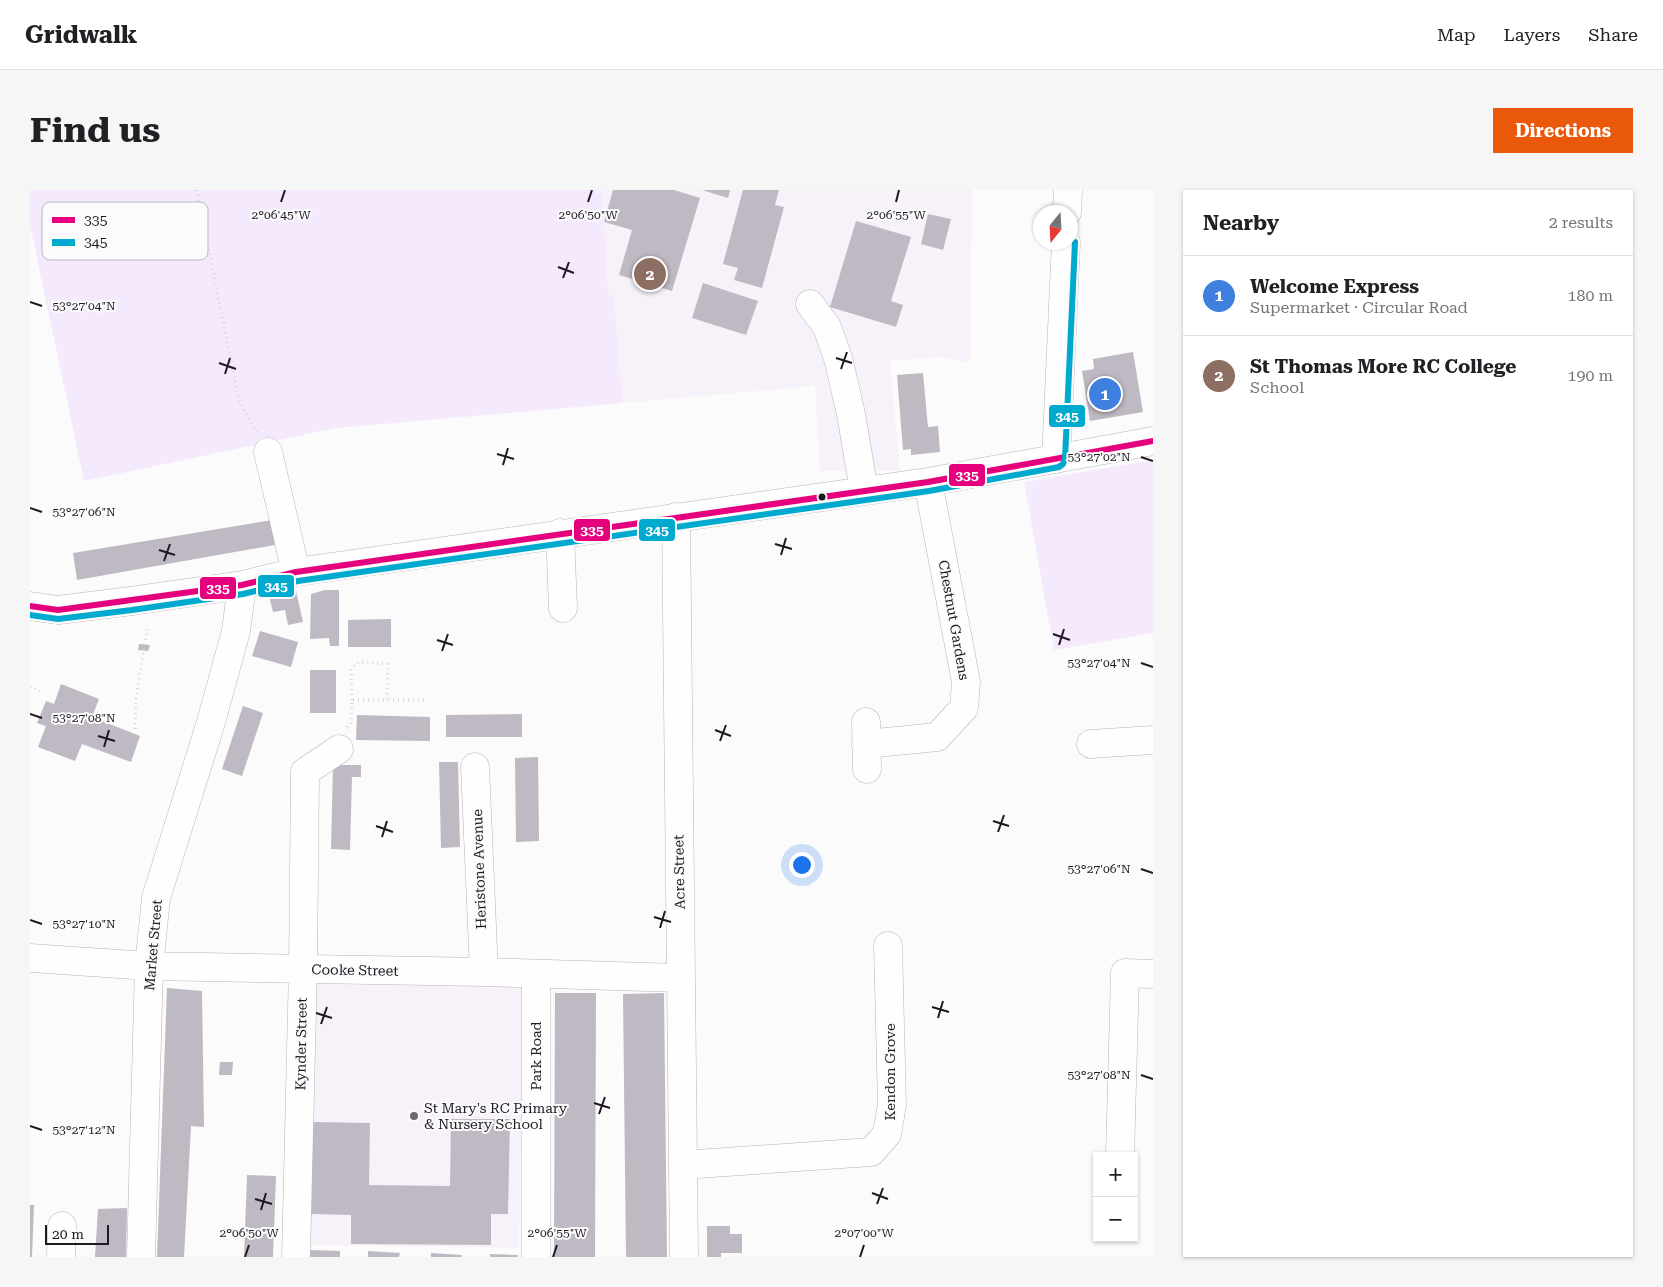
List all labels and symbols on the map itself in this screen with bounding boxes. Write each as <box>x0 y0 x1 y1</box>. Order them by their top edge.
legend <box>42 202 208 260</box>
north arrow <box>1033 205 1078 250</box>
text: 2°06'45"W <box>251 208 311 222</box>
text: 2°06'50"W <box>558 208 618 222</box>
text: 2°06'55"W <box>866 208 926 222</box>
text: 335 <box>84 212 108 228</box>
text: 345 <box>84 234 108 250</box>
pin: 2 <box>634 255 666 293</box>
text: 53°27'04"N <box>52 299 116 313</box>
pin: 1 <box>1089 375 1121 413</box>
line badge: 345 <box>1048 404 1086 428</box>
text: 345 <box>1055 408 1079 424</box>
text: 53°27'02"N <box>1067 450 1131 464</box>
line badge: 335 <box>948 463 986 487</box>
text: 335 <box>955 467 979 483</box>
unlabelled marker <box>817 492 827 502</box>
text: 53°27'06"N <box>52 505 116 519</box>
line badge: 335 <box>573 518 611 542</box>
line badge: 345 <box>638 518 676 542</box>
text: 335 <box>580 522 604 538</box>
text: 345 <box>645 522 669 538</box>
street label: Chestnut Gardens <box>936 559 973 682</box>
line badge: 345 <box>257 574 295 598</box>
line badge: 335 <box>199 576 237 600</box>
text: 345 <box>264 578 288 594</box>
text: 335 <box>206 580 230 596</box>
text: 53°27'04"N <box>1067 656 1131 670</box>
text: 53°27'08"N <box>52 711 116 725</box>
street label: Heristone Avenue <box>469 808 489 929</box>
street label: Acre Street <box>670 835 688 909</box>
your location <box>789 852 815 878</box>
text: 53°27'06"N <box>1067 862 1131 876</box>
street label: Market Street <box>141 899 165 991</box>
text: 53°27'10"N <box>52 917 116 931</box>
street label: Cooke Street <box>311 961 399 979</box>
street label: Kynder Street <box>292 997 310 1091</box>
street label: Park Road <box>528 1022 544 1090</box>
street label: Kendon Grove <box>882 1023 898 1121</box>
text: 53°27'08"N <box>1067 1068 1131 1082</box>
place label: St Mary's RC Primary & Nursery School <box>424 1100 568 1132</box>
marker: St Mary's RC Primary & Nursery School <box>408 1110 420 1122</box>
text: 53°27'12"N <box>52 1123 116 1137</box>
scale bar <box>45 1222 109 1245</box>
text: 2°06'50"W <box>219 1226 279 1240</box>
text: 2°06'55"W <box>527 1226 587 1240</box>
text: 2°07'00"W <box>834 1226 894 1240</box>

